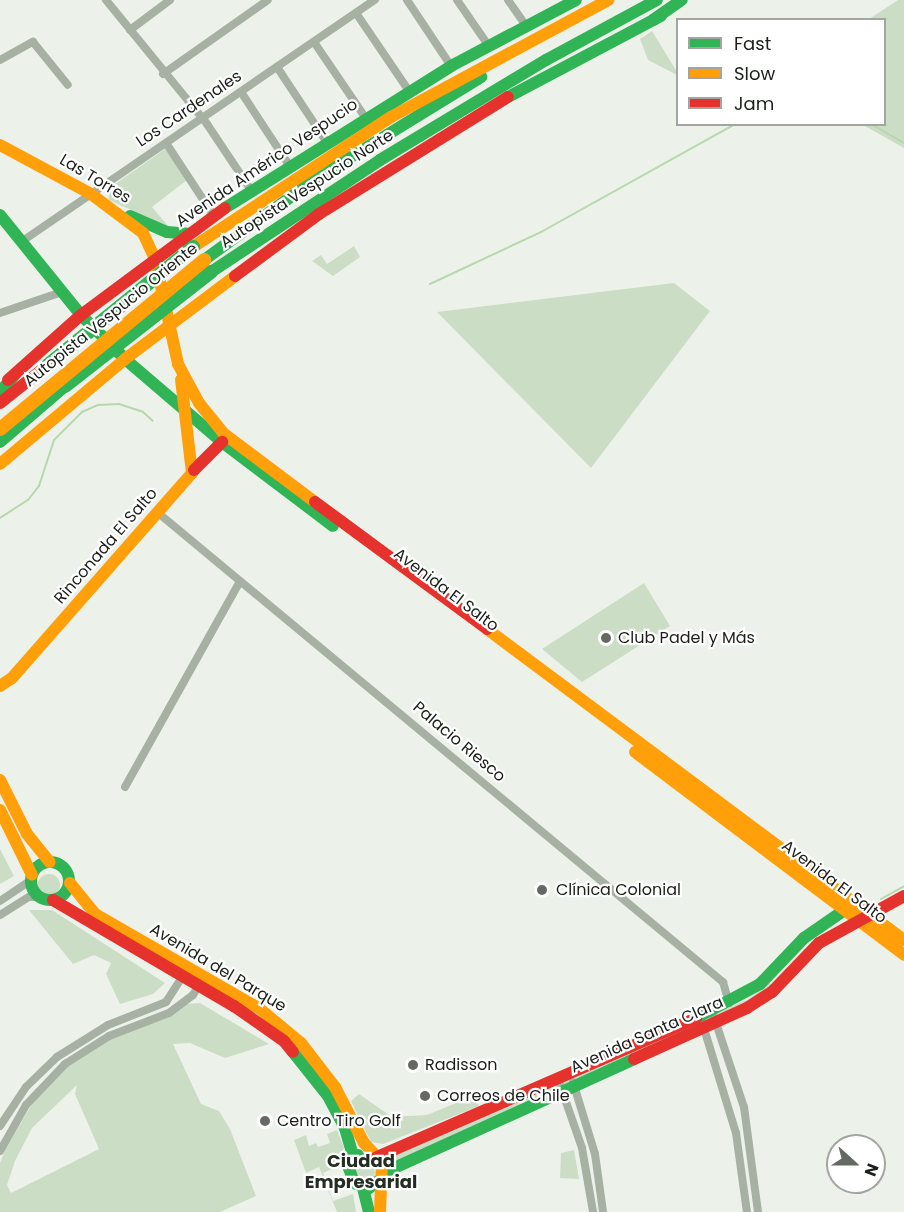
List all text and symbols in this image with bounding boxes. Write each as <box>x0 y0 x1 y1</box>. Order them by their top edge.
legend <box>676 18 886 126</box>
text: Fast <box>734 31 771 56</box>
text: Slow <box>734 61 775 86</box>
street label: Los Cardenales <box>133 67 245 151</box>
text: Jam <box>734 91 774 116</box>
street label: Avenida Américo Vespucio <box>172 95 362 231</box>
street label: Autopista Vespucio Norte <box>217 126 397 252</box>
street label: Las Torres <box>56 150 134 208</box>
street label: Autopista Vespucio Oriente <box>20 239 202 391</box>
street label: Rinconada El Salto <box>50 484 162 608</box>
street label: Avenida El Salto <box>390 544 502 636</box>
place label: Club Padel y Más <box>618 628 755 648</box>
marker: Club Padel y Más <box>599 631 613 645</box>
street label: Palacio Riesco <box>409 698 509 786</box>
street label: Avenida El Salto <box>778 836 890 928</box>
place label: Clínica Colonial <box>556 880 681 900</box>
marker: Clínica Colonial <box>533 881 551 899</box>
street label: Avenida del Parque <box>146 920 290 1016</box>
street label: Avenida Santa Clara <box>568 993 726 1077</box>
place label: Radisson <box>425 1055 497 1075</box>
marker: Radisson <box>406 1058 420 1072</box>
place label: Correos de Chile <box>437 1086 570 1106</box>
marker: Correos de Chile <box>418 1089 432 1103</box>
place label: Centro Tiro Golf <box>277 1111 401 1131</box>
marker: Centro Tiro Golf <box>258 1114 272 1128</box>
north arrow <box>826 1134 886 1194</box>
district label: Ciudad Empresarial <box>305 1151 417 1194</box>
text: N <box>859 1160 884 1180</box>

